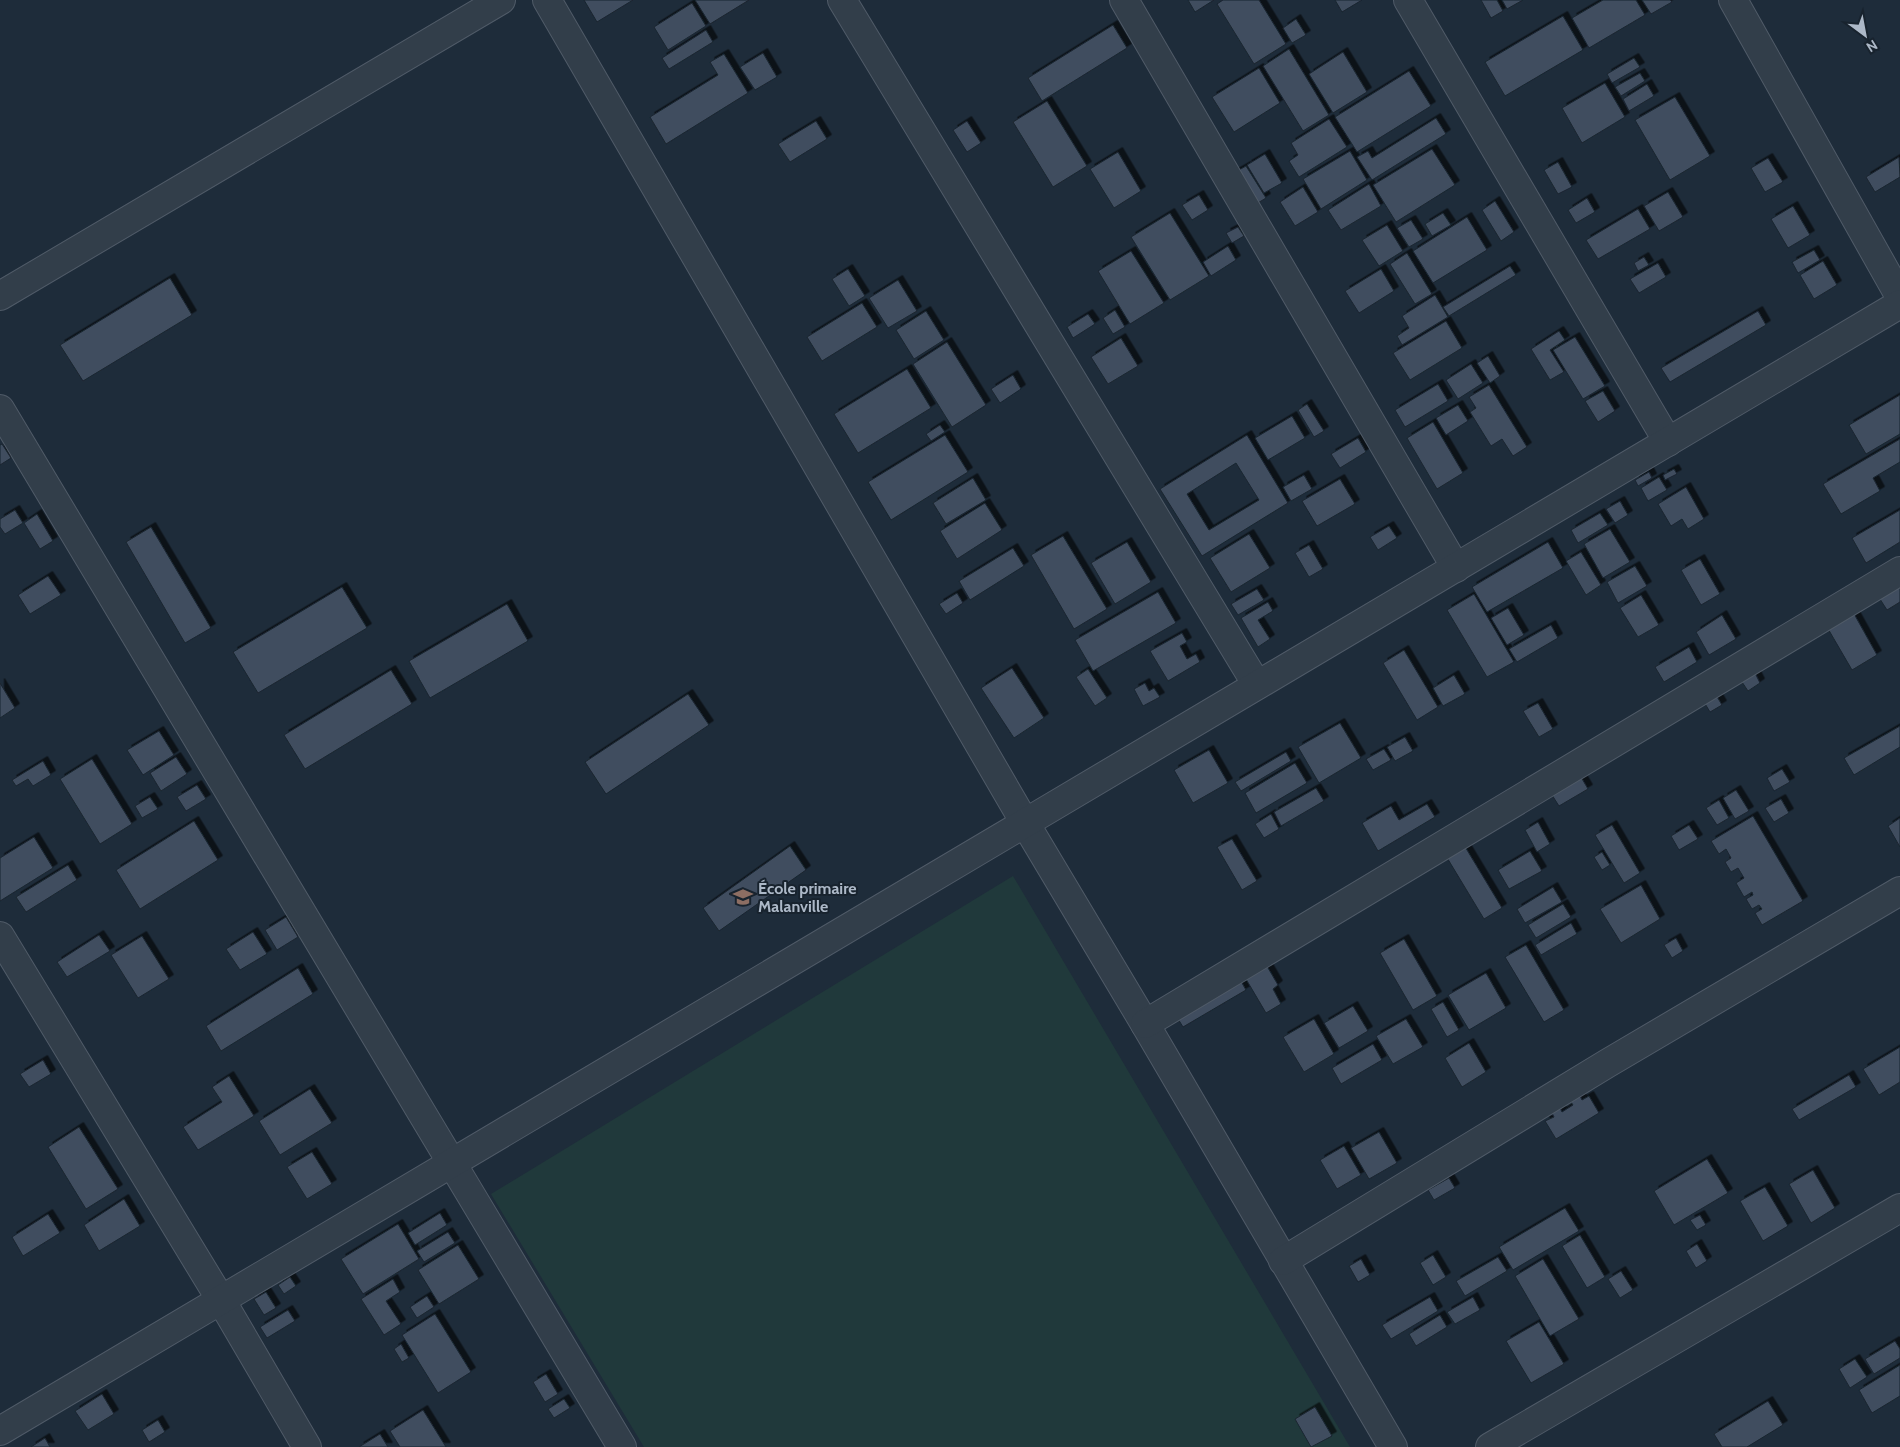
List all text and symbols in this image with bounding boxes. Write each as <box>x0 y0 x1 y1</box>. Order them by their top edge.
north arrow <box>1840 10 1890 60</box>
text: N <box>1863 36 1881 56</box>
place label: École primaire Malanville <box>758 879 857 916</box>
school or university icon: École primaire Malanville <box>732 886 754 908</box>

